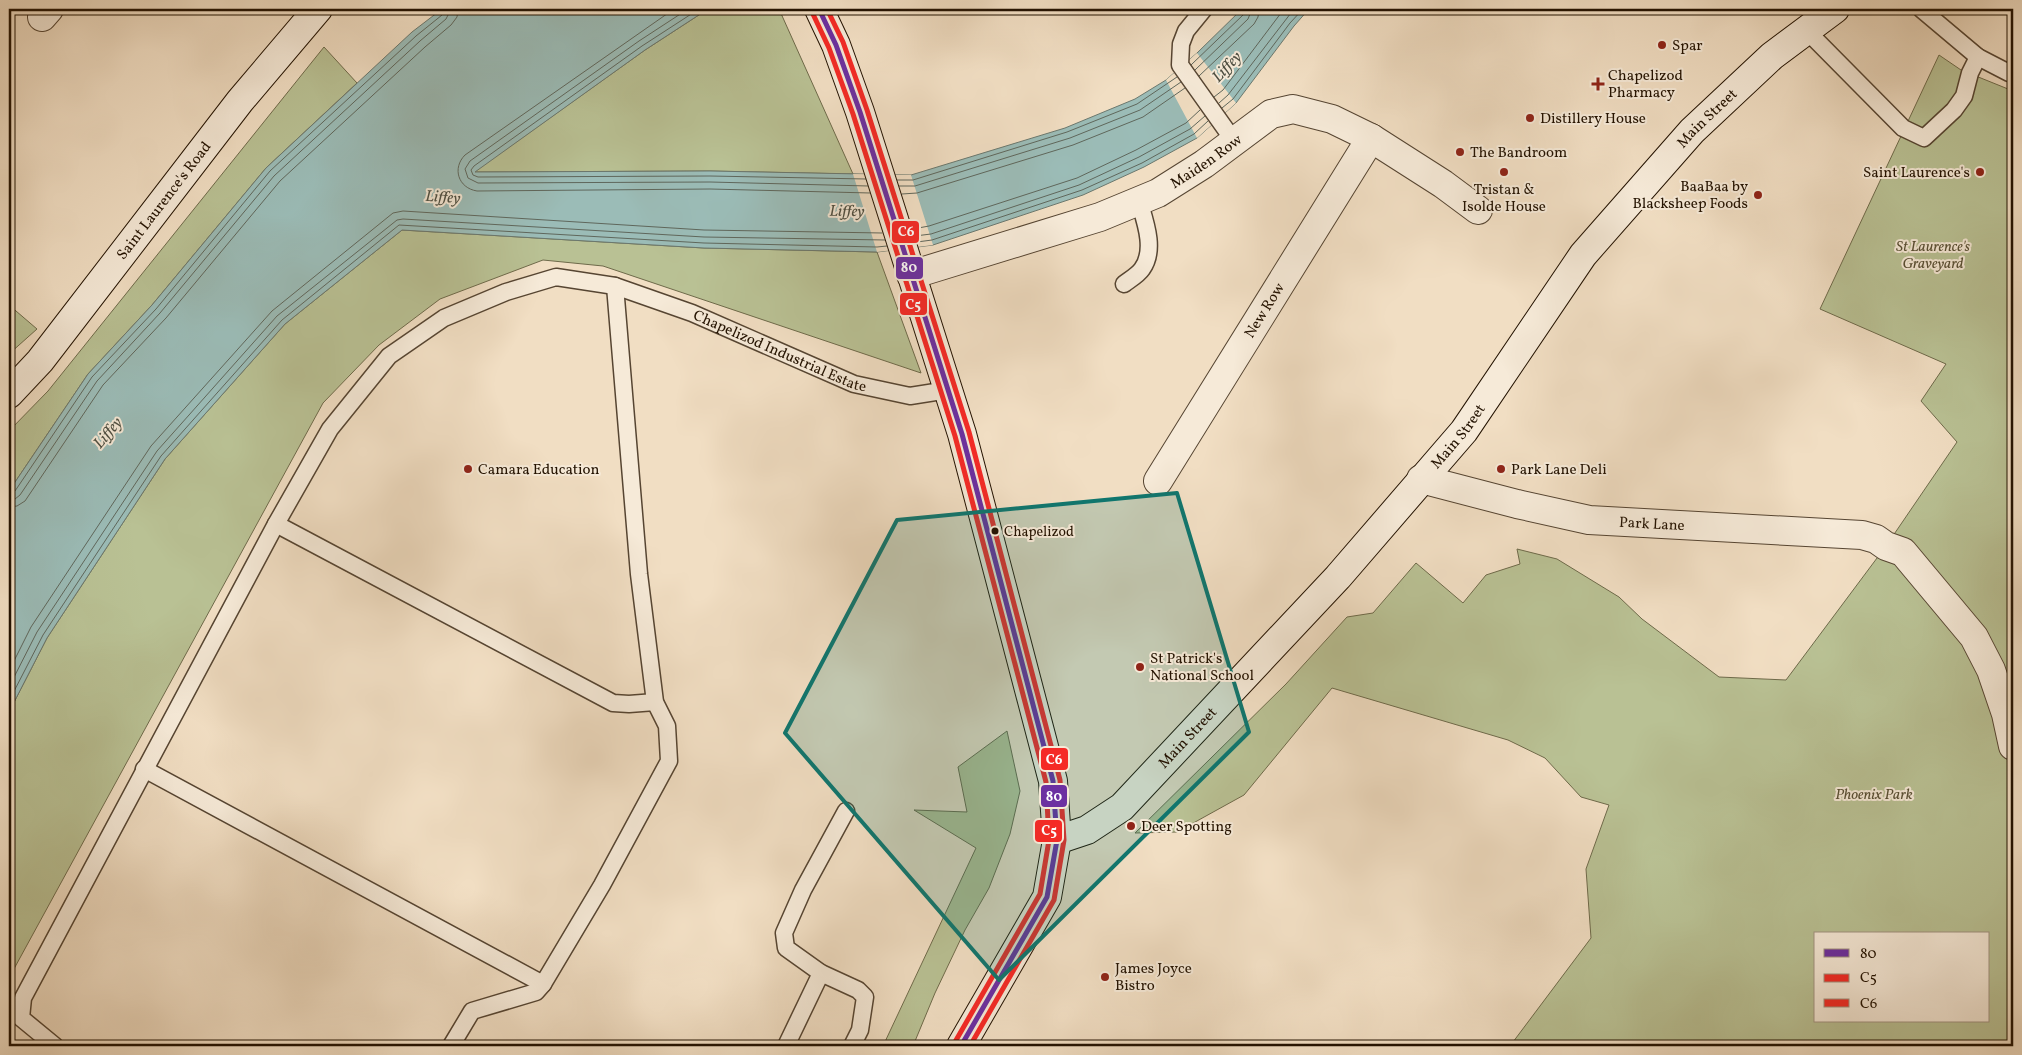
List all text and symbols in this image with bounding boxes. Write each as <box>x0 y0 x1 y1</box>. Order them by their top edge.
place label: Spar <box>1672 36 1703 57</box>
marker: Spar <box>1656 39 1668 51</box>
water label: Liffey <box>1207 47 1247 88</box>
place label: Chapelizod Pharmacy <box>1608 66 1683 104</box>
marker: Chapelizod Pharmacy <box>1592 78 1604 90</box>
street label: Main Street <box>1673 85 1743 153</box>
place label: Distillery House <box>1540 109 1646 130</box>
marker: Distillery House <box>1524 112 1536 124</box>
street label: Maiden Row <box>1167 130 1247 195</box>
street label: Saint Laurence's Road <box>113 138 217 265</box>
place label: The Bandroom <box>1470 143 1567 164</box>
marker: The Bandroom <box>1454 146 1466 158</box>
place label: Saint Laurence's <box>1863 163 1970 184</box>
marker: Tristan & Isolde House <box>1498 166 1510 178</box>
marker: Saint Laurence's <box>1974 166 1986 178</box>
place label: BaaBaa by Blacksheep Foods <box>1633 177 1748 215</box>
place label: Tristan & Isolde House <box>1462 180 1546 218</box>
water label: Liffey <box>425 186 461 210</box>
marker: BaaBaa by Blacksheep Foods <box>1752 189 1764 201</box>
water label: Liffey <box>829 201 865 223</box>
line badge: C6 <box>891 220 920 244</box>
text: C6 <box>898 223 915 242</box>
park label: St Laurence's Graveyard <box>1896 237 1970 275</box>
line badge: 80 <box>895 256 924 280</box>
text: 80 <box>901 259 917 278</box>
street label: New Row <box>1240 279 1291 343</box>
line badge: C5 <box>899 292 928 316</box>
text: C5 <box>905 296 921 315</box>
street label: Chapelizod Industrial Estate <box>689 306 868 398</box>
street label: Main Street <box>1427 400 1491 474</box>
water label: Liffey <box>89 413 128 454</box>
place label: Camara Education <box>478 460 599 481</box>
place label: Park Lane Deli <box>1511 460 1607 481</box>
marker: Camara Education <box>462 463 474 475</box>
marker: Park Lane Deli <box>1495 463 1507 475</box>
street label: Park Lane <box>1618 513 1685 537</box>
place label: Chapelizod <box>1004 523 1074 542</box>
marker: Chapelizod <box>990 526 1000 536</box>
place label: St Patrick's National School <box>1150 649 1254 687</box>
marker: St Patrick's National School <box>1134 661 1146 673</box>
street label: Main Street <box>1154 703 1223 774</box>
line badge: C6 <box>1040 747 1069 771</box>
text: C6 <box>1046 751 1063 770</box>
line badge: 80 <box>1040 784 1068 808</box>
park label: Phoenix Park <box>1835 785 1913 806</box>
text: 80 <box>1046 788 1062 807</box>
place label: Deer Spotting <box>1141 817 1232 838</box>
line badge: C5 <box>1034 819 1063 843</box>
marker: Deer Spotting <box>1125 820 1137 832</box>
text: C5 <box>1041 822 1057 841</box>
legend <box>1814 932 1990 1022</box>
text: 80 <box>1860 944 1877 965</box>
place label: James Joyce Bistro <box>1115 959 1192 997</box>
text: C5 <box>1860 968 1877 989</box>
marker: James Joyce Bistro <box>1099 971 1111 983</box>
text: C6 <box>1860 994 1877 1015</box>

